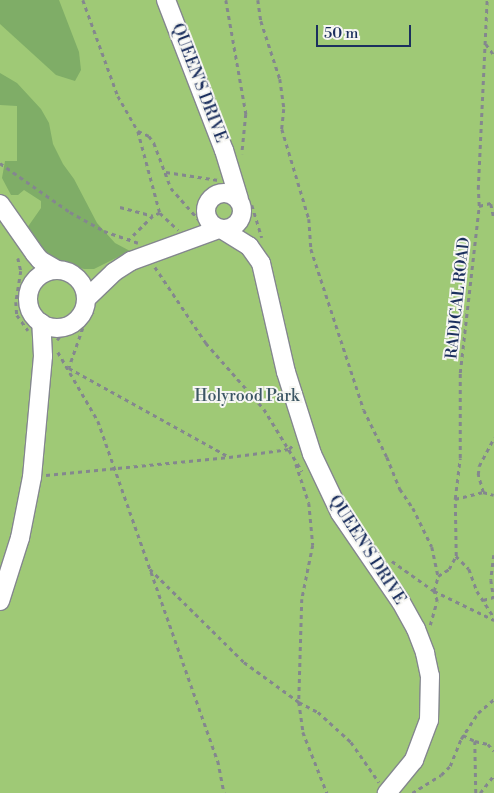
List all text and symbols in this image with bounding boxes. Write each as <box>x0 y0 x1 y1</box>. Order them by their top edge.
scale bar <box>319 15 414 47</box>
street label: QUEEN'S DRIVE <box>167 21 231 145</box>
text: 50 m <box>324 24 358 43</box>
street label: RADICAL ROAD <box>442 236 474 360</box>
park label: Holyrood Park <box>195 386 299 406</box>
street label: QUEEN'S DRIVE <box>325 492 409 608</box>

